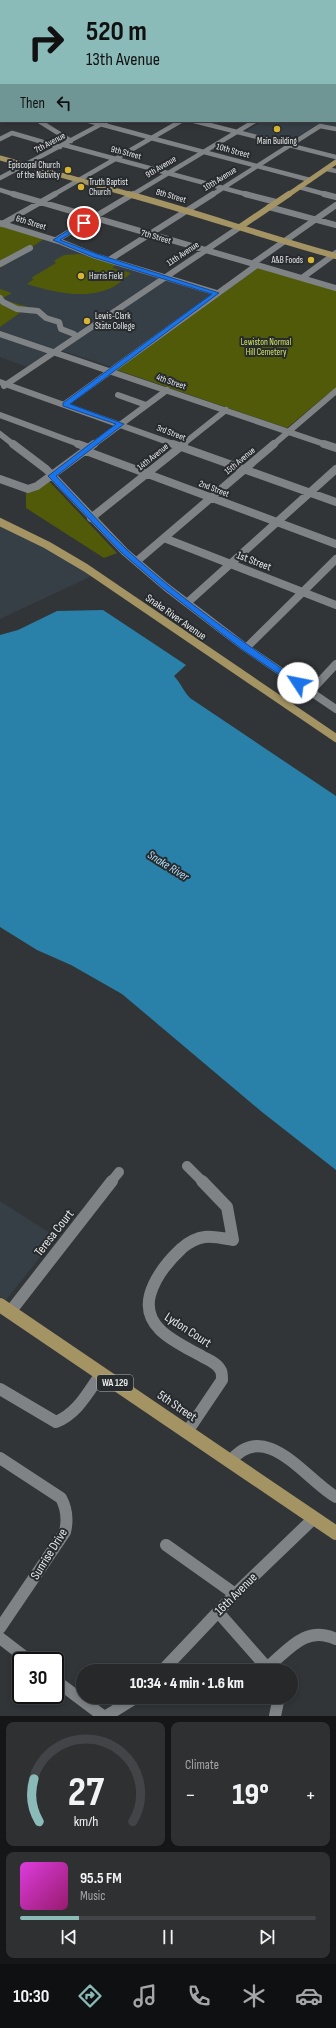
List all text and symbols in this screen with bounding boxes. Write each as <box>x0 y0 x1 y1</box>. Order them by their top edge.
text: 520 m <box>86 15 147 48</box>
icon: right <box>20 16 72 68</box>
text: 13th Avenue <box>86 49 160 70</box>
icon: left <box>53 92 75 114</box>
text: Then <box>20 94 45 113</box>
marker: Main Building <box>272 124 282 134</box>
street label: 7th Avenue <box>33 130 68 156</box>
place label: Main Building <box>257 136 297 147</box>
street label: 10th Street <box>215 141 251 161</box>
street label: 9th Street <box>110 144 143 162</box>
street label: 9th Avenue <box>144 153 179 180</box>
place label: Episcopal Church of the Nativity <box>8 160 61 181</box>
street label: 10th Avenue <box>201 164 239 194</box>
marker: Episcopal Church of the Nativity <box>63 165 73 175</box>
place label: Truth Baptist Church <box>89 177 128 198</box>
marker: Truth Baptist Church <box>76 182 86 192</box>
street label: 8th Street <box>155 186 188 206</box>
pin <box>67 206 101 240</box>
icon: arrive <box>73 212 95 234</box>
street label: 6th Street <box>15 213 48 233</box>
street label: 7th Street <box>140 227 173 247</box>
street label: 11th Avenue <box>165 239 201 269</box>
place label: A&B Foods <box>270 255 303 266</box>
marker: A&B Foods <box>306 255 316 265</box>
marker: Harris Field <box>76 271 86 281</box>
place label: Harris Field <box>89 271 123 282</box>
place label: Lewis-Clark State College <box>95 311 135 332</box>
marker: Lewis-Clark State College <box>82 316 92 326</box>
park label: Lewiston Normal Hill Cemetery <box>241 337 291 358</box>
street label: 4th Street <box>155 372 188 392</box>
street label: 3rd Street <box>155 422 187 444</box>
street label: 14th Avenue <box>135 441 171 473</box>
street label: 15th Avenue <box>222 445 258 477</box>
street label: 2nd Street <box>197 478 231 500</box>
street label: 1st Street <box>235 548 274 574</box>
street label: Snake River Avenue <box>143 591 209 643</box>
position arrow <box>277 662 319 704</box>
water label: Snake River <box>145 847 192 885</box>
street label: Teresa Court <box>31 1206 77 1260</box>
street label: Lydon Court <box>162 1309 214 1351</box>
road number: WA 129 <box>97 1375 133 1391</box>
street label: 5th Street <box>154 1387 200 1425</box>
street label: Sunrise Drive <box>27 1525 71 1583</box>
street label: 16th Avenue <box>211 1569 261 1619</box>
speed limit sign: 30 <box>12 1652 64 1704</box>
text: 10:34 · 4 min · 1.6 km <box>130 1674 244 1693</box>
text: Climate <box>185 1757 219 1773</box>
text: 27 <box>67 1768 105 1817</box>
text: 19° <box>232 1777 269 1813</box>
text: − <box>185 1782 196 1809</box>
text: + <box>305 1782 316 1809</box>
text: km/h <box>73 1813 98 1830</box>
text: 95.5 FM <box>80 1869 122 1888</box>
text: Music <box>80 1888 105 1904</box>
icon: previous <box>58 1926 80 1948</box>
icon: pause <box>157 1926 179 1948</box>
icon: next <box>256 1926 278 1948</box>
icon: directions <box>76 1982 104 2010</box>
icon: music <box>131 1982 159 2010</box>
icon: phone <box>185 1982 213 2010</box>
icon: climate <box>240 1982 268 2010</box>
icon: car <box>295 1982 323 2010</box>
text: 10:30 <box>13 1986 49 2007</box>

